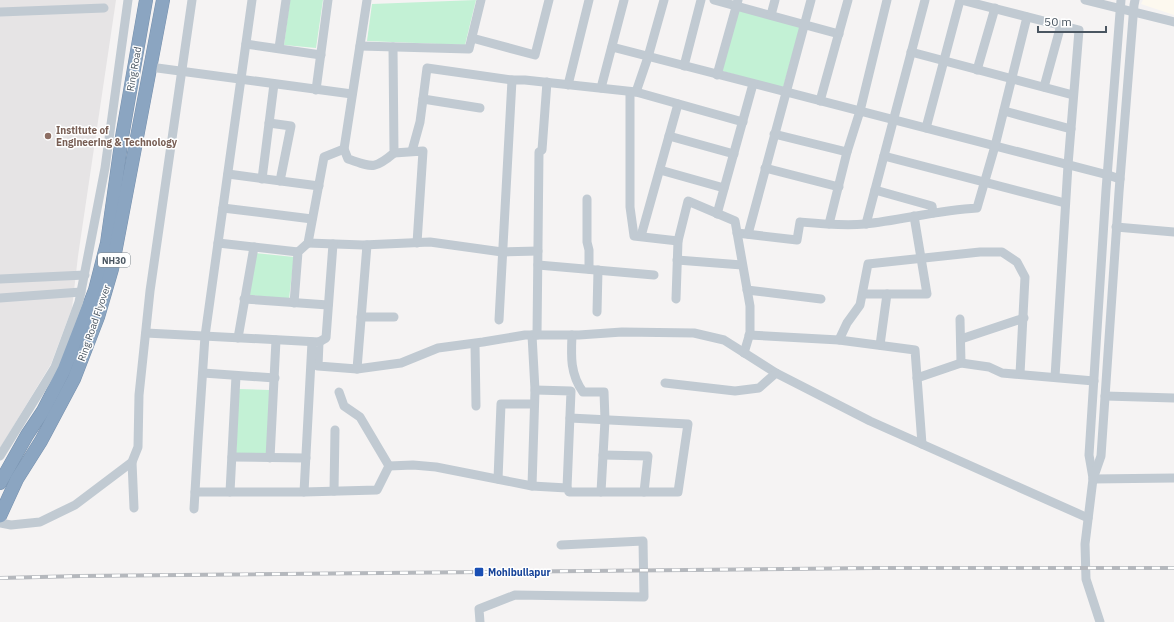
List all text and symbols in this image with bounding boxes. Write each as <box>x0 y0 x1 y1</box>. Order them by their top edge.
scale bar <box>1038 8 1106 34</box>
text: 50 m <box>1044 14 1072 29</box>
street label: Ring Road <box>124 46 144 92</box>
place label: Institute of Engineering & Technology <box>56 124 178 149</box>
marker: Institute of Engineering & Technology <box>43 131 53 141</box>
road number: NH30 <box>98 253 130 267</box>
street label: Ring Road Flyover <box>75 283 113 363</box>
marker: Mohibullapur <box>473 566 485 578</box>
place label: Mohibullapur <box>488 566 550 579</box>

